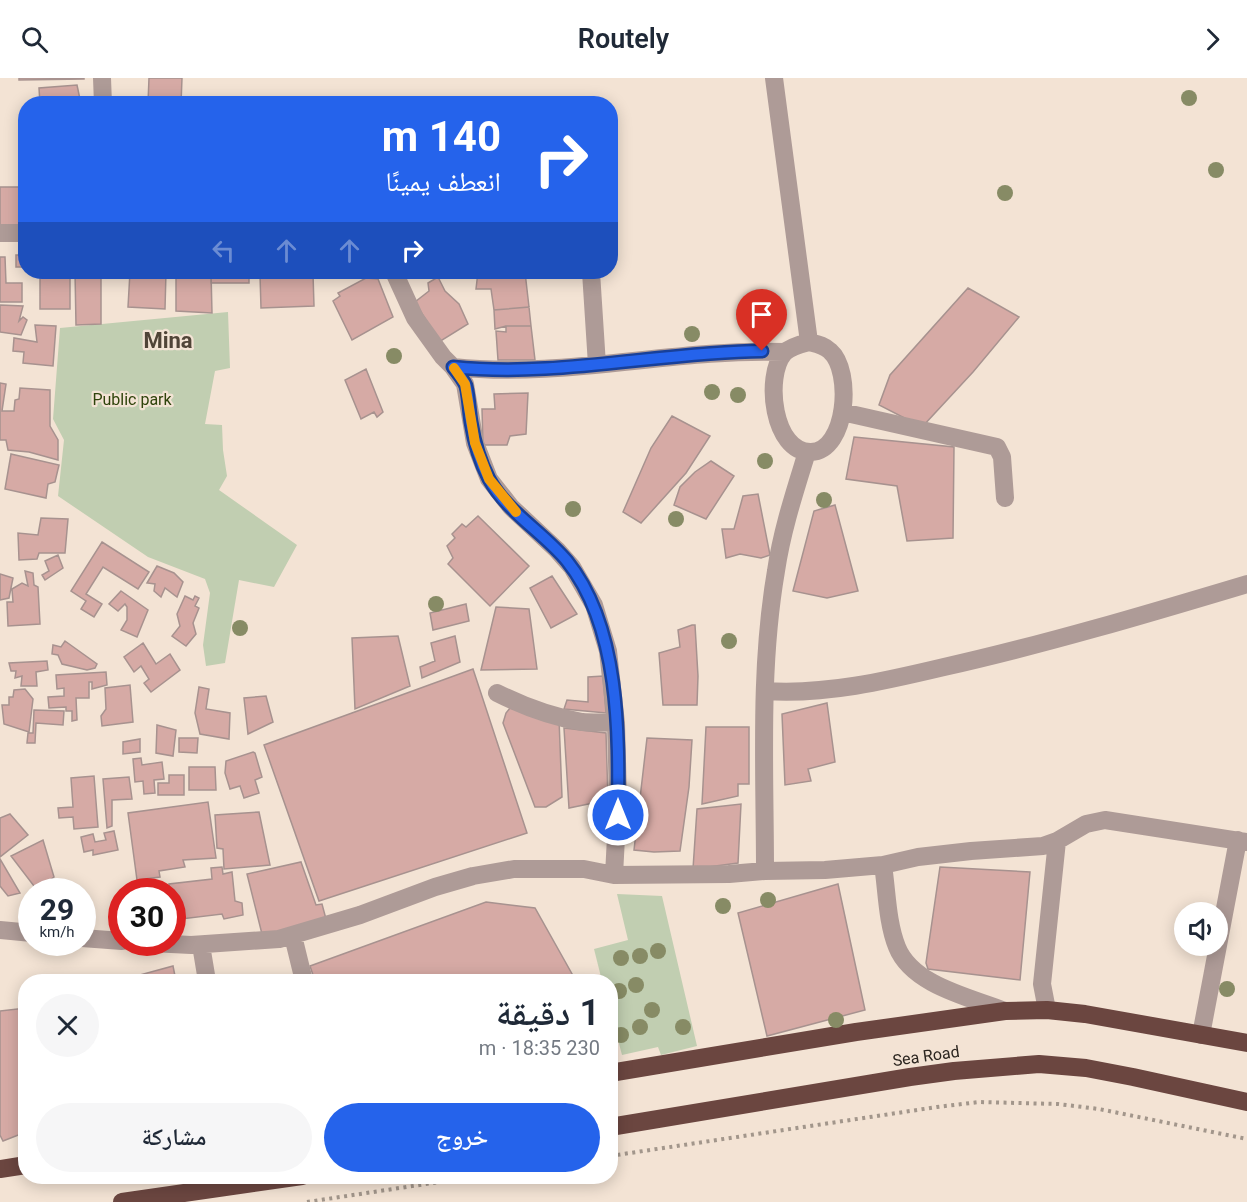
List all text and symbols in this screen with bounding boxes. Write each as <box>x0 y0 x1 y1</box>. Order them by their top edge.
icon: search <box>18 23 51 56</box>
text: Routely <box>578 23 669 55</box>
icon: forward <box>1196 23 1229 56</box>
text: 140 m <box>382 112 501 161</box>
icon: right <box>522 120 600 198</box>
text: انعطف يمينًا <box>385 166 501 198</box>
icon: left <box>207 234 240 267</box>
icon: ahead <box>270 234 303 267</box>
icon: ahead <box>333 234 366 267</box>
icon: right <box>396 234 429 267</box>
pin <box>736 289 787 351</box>
icon: arrive <box>745 298 778 331</box>
district label: Mina <box>143 328 193 353</box>
park label: Public park <box>92 390 173 409</box>
position arrow <box>586 783 650 847</box>
speed limit sign: 30 <box>108 878 186 956</box>
text: 29 <box>40 892 74 927</box>
map controls <box>1174 902 1228 956</box>
button: sound <box>1174 902 1228 956</box>
text: km/h <box>39 923 75 941</box>
text: 1 دقيقة <box>496 992 600 1034</box>
button: close <box>36 994 99 1057</box>
text: 230 m · 18:35 <box>479 1036 600 1060</box>
street label: Sea Road <box>891 1042 961 1070</box>
button: مشاركة <box>36 1103 312 1172</box>
button: خروج <box>324 1103 600 1172</box>

